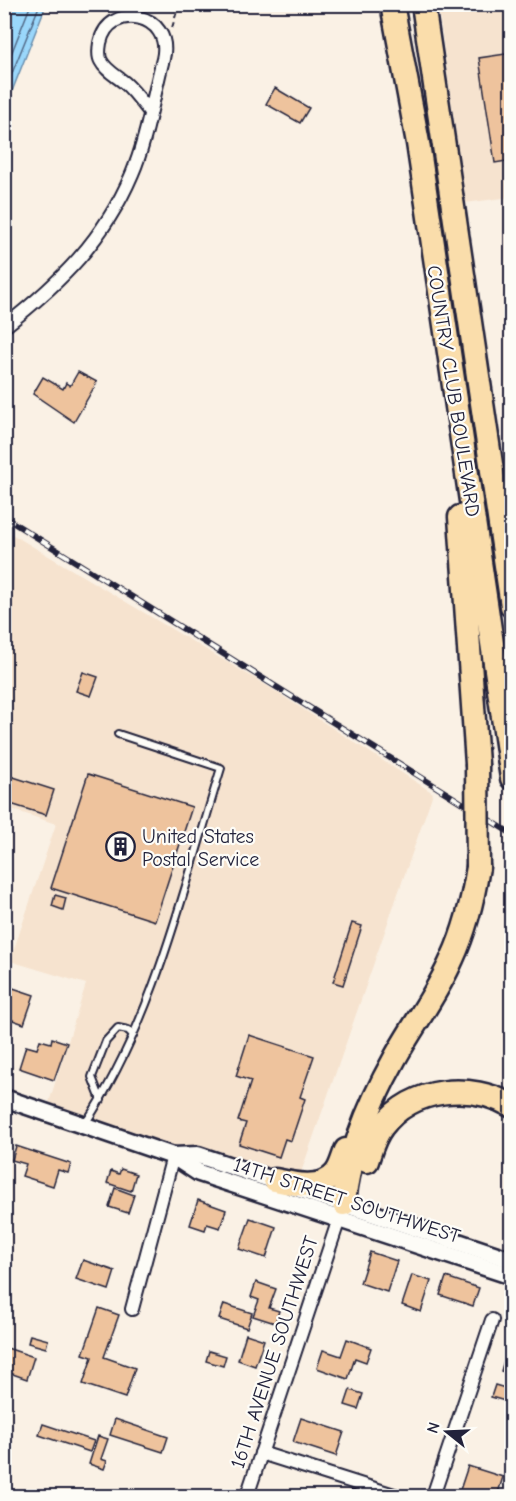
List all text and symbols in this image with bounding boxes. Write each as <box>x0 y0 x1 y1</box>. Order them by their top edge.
street label: COUNTRY CLUB BOULEVARD <box>422 264 485 518</box>
place label: United States Postal Service <box>142 825 259 871</box>
building icon: United States Postal Service <box>105 831 137 863</box>
street label: 14TH STREET SOUTHWEST <box>230 1153 464 1248</box>
street label: 16TH AVENUE SOUTHWEST <box>226 1232 323 1471</box>
north arrow <box>417 1402 477 1462</box>
text: N <box>424 1420 444 1435</box>

